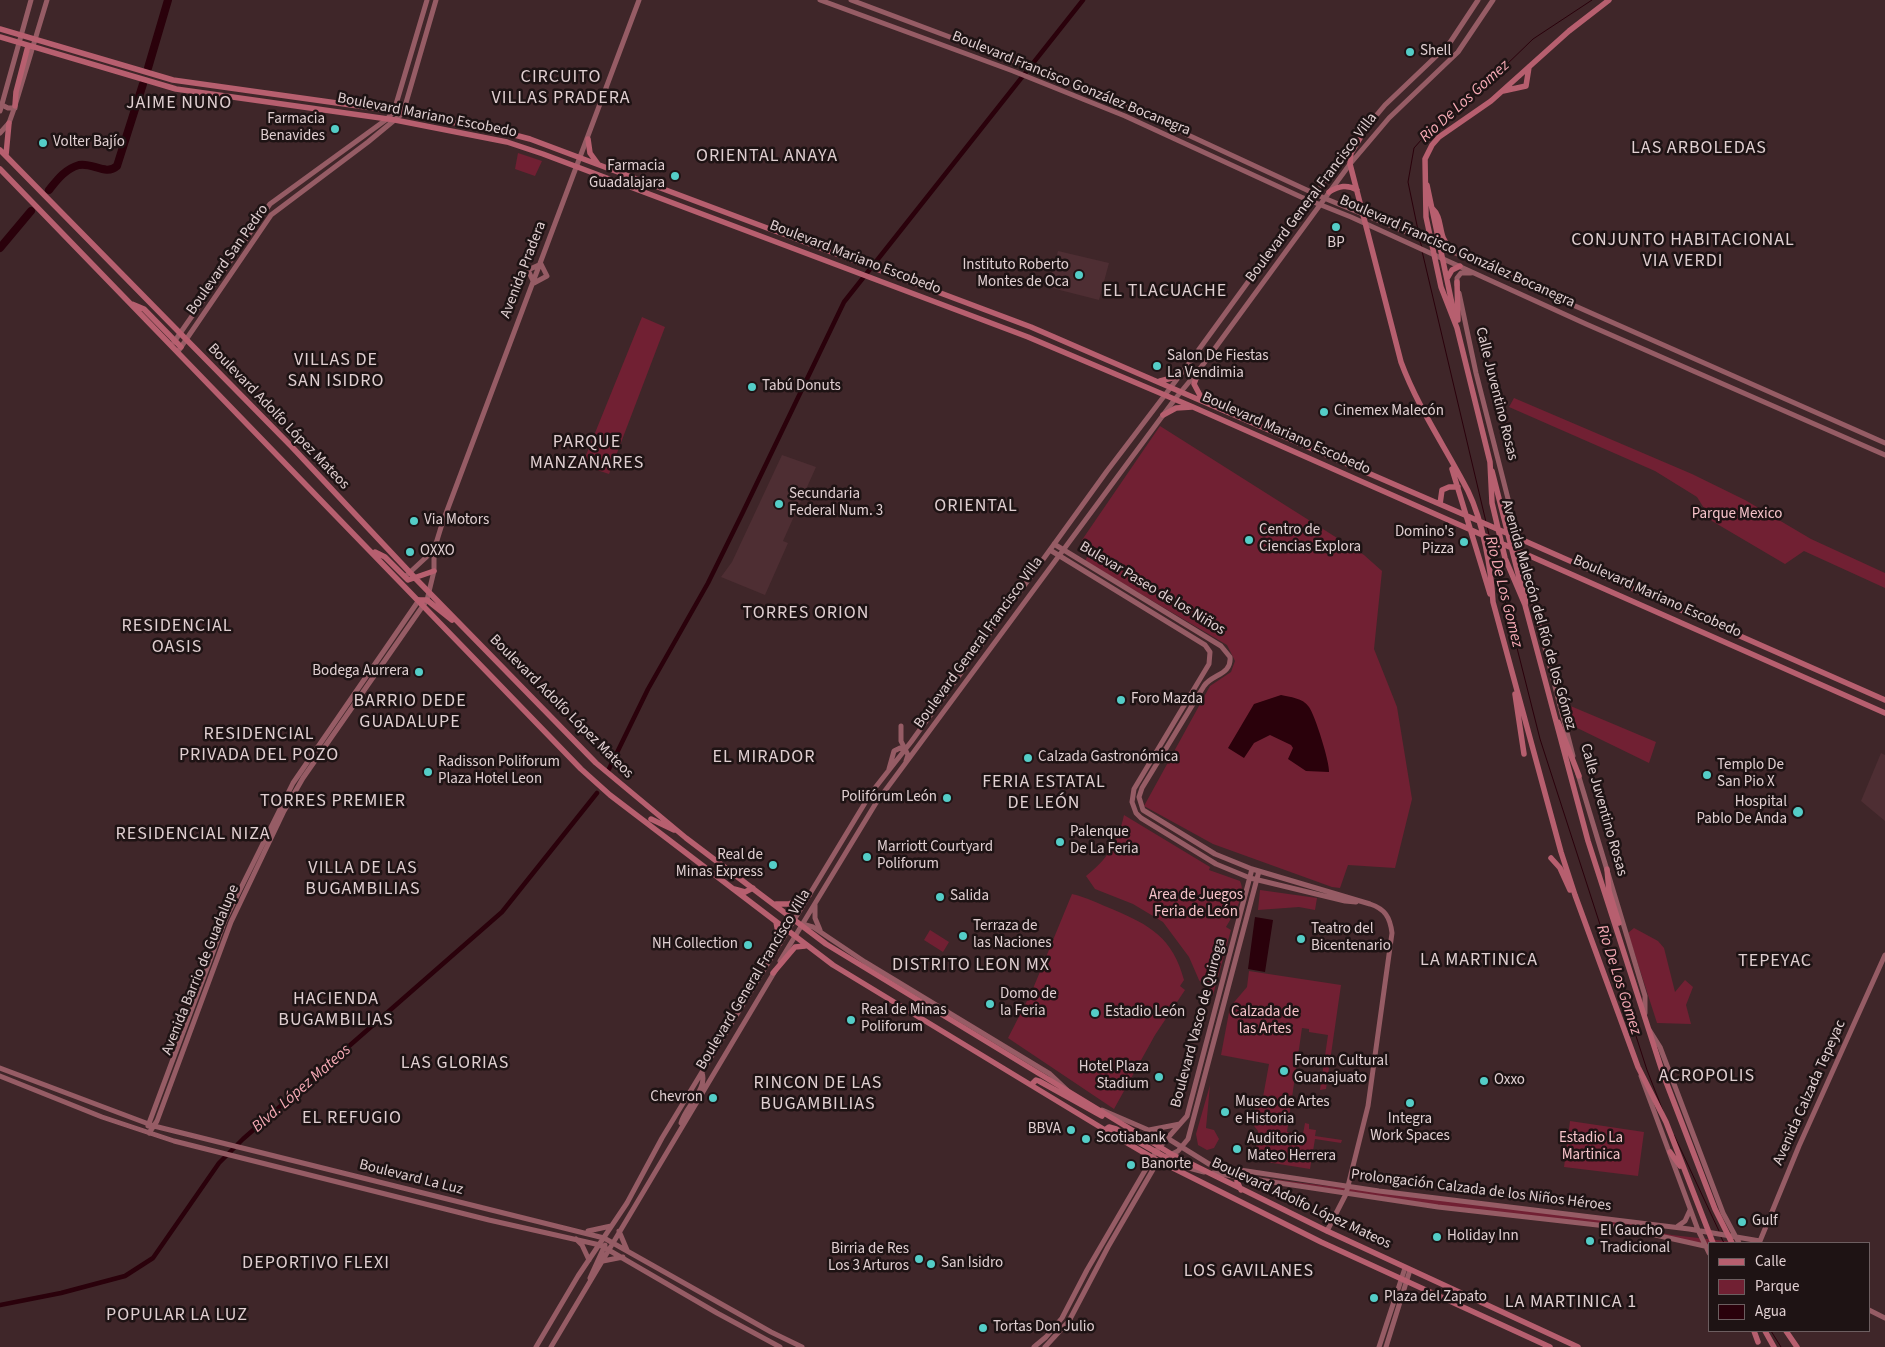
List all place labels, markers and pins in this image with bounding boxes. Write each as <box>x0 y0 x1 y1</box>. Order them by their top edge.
place label: Shell <box>1420 43 1451 61</box>
marker: Shell <box>1404 46 1416 58</box>
place label: Farmacia Benavides <box>260 111 325 146</box>
marker: Farmacia Benavides <box>329 123 341 135</box>
place label: Volter Bajío <box>53 134 125 152</box>
marker: Volter Bajío <box>37 137 49 149</box>
place label: Farmacia Guadalajara <box>589 158 665 193</box>
marker: Farmacia Guadalajara <box>669 170 681 182</box>
marker: BP <box>1330 221 1342 233</box>
place label: BP <box>1327 235 1345 253</box>
place label: Instituto Roberto Montes de Oca <box>962 257 1069 292</box>
marker: Instituto Roberto Montes de Oca <box>1073 269 1085 281</box>
place label: Salon De Fiestas La Vendimia <box>1167 348 1269 383</box>
marker: Salon De Fiestas La Vendimia <box>1151 360 1163 372</box>
place label: Tabú Donuts <box>762 378 841 396</box>
marker: Tabú Donuts <box>746 381 758 393</box>
place label: Cinemex Malecón <box>1334 403 1444 421</box>
marker: Cinemex Malecón <box>1318 406 1330 418</box>
place label: Secundaria Federal Num. 3 <box>789 486 883 521</box>
marker: Secundaria Federal Num. 3 <box>773 498 785 510</box>
place label: Via Motors <box>424 512 489 530</box>
marker: Via Motors <box>408 515 420 527</box>
place label: Centro de Ciencias Explora <box>1259 522 1361 557</box>
place label: Domino's Pizza <box>1395 524 1454 559</box>
marker: Centro de Ciencias Explora <box>1243 534 1255 546</box>
marker: Domino's Pizza <box>1458 536 1470 548</box>
place label: OXXO <box>420 543 455 561</box>
marker: OXXO <box>404 546 416 558</box>
place label: Bodega Aurrera <box>312 663 409 681</box>
marker: Bodega Aurrera <box>413 666 425 678</box>
place label: Foro Mazda <box>1131 691 1203 709</box>
marker: Foro Mazda <box>1115 694 1127 706</box>
place label: Calzada Gastronómica <box>1038 749 1178 767</box>
marker: Calzada Gastronómica <box>1022 752 1034 764</box>
place label: Radisson Poliforum Plaza Hotel Leon <box>438 754 560 789</box>
place label: Templo De San Pio X <box>1717 757 1784 792</box>
marker: Radisson Poliforum Plaza Hotel Leon <box>422 766 434 778</box>
marker: Templo De San Pio X <box>1701 769 1713 781</box>
place label: Polifórum León <box>841 789 937 807</box>
marker: Polifórum León <box>941 792 953 804</box>
place label: Hospital Pablo De Anda <box>1696 794 1787 829</box>
marker: Hospital Pablo De Anda <box>1791 805 1805 819</box>
place label: Palenque De La Feria <box>1070 824 1139 859</box>
marker: Palenque De La Feria <box>1054 836 1066 848</box>
place label: Marriott Courtyard Poliforum <box>877 839 993 874</box>
place label: Real de Minas Express <box>676 847 763 882</box>
marker: Marriott Courtyard Poliforum <box>861 851 873 863</box>
marker: Real de Minas Express <box>767 859 779 871</box>
place label: Salida <box>950 888 989 906</box>
marker: Salida <box>934 891 946 903</box>
place label: Terraza de las Naciones <box>973 918 1052 953</box>
place label: Teatro del Bicentenario <box>1311 921 1391 956</box>
marker: Terraza de las Naciones <box>957 930 969 942</box>
marker: Teatro del Bicentenario <box>1295 933 1307 945</box>
place label: NH Collection <box>652 936 738 954</box>
marker: NH Collection <box>742 939 754 951</box>
place label: Domo de la Feria <box>1000 986 1057 1021</box>
marker: Domo de la Feria <box>984 998 996 1010</box>
place label: Real de Minas Poliforum <box>861 1002 946 1037</box>
place label: Estadio León <box>1105 1004 1185 1022</box>
marker: Estadio León <box>1089 1007 1101 1019</box>
marker: Real de Minas Poliforum <box>845 1014 857 1026</box>
place label: Forum Cultural Guanajuato <box>1294 1053 1388 1088</box>
place label: Hotel Plaza Stadium <box>1079 1059 1149 1094</box>
marker: Forum Cultural Guanajuato <box>1278 1065 1290 1077</box>
marker: Hotel Plaza Stadium <box>1153 1071 1165 1083</box>
place label: Oxxo <box>1494 1072 1525 1090</box>
marker: Oxxo <box>1478 1075 1490 1087</box>
place label: Chevron <box>650 1089 703 1107</box>
marker: Chevron <box>707 1092 719 1104</box>
place label: Museo de Artes e Historia <box>1235 1094 1330 1129</box>
marker: Integra Work Spaces <box>1404 1097 1416 1109</box>
marker: Museo de Artes e Historia <box>1219 1106 1231 1118</box>
place label: Integra Work Spaces <box>1370 1111 1450 1146</box>
place label: BBVA <box>1028 1121 1061 1139</box>
marker: BBVA <box>1065 1124 1077 1136</box>
place label: Scotiabank <box>1096 1130 1166 1148</box>
place label: Auditorio Mateo Herrera <box>1247 1131 1336 1166</box>
marker: Scotiabank <box>1080 1133 1092 1145</box>
marker: Auditorio Mateo Herrera <box>1231 1143 1243 1155</box>
place label: Banorte <box>1141 1156 1191 1174</box>
marker: Banorte <box>1125 1159 1137 1171</box>
place label: Gulf <box>1752 1213 1778 1231</box>
marker: Gulf <box>1736 1216 1748 1228</box>
place label: El Gaucho Tradicional <box>1600 1223 1670 1258</box>
place label: Holiday Inn <box>1447 1228 1519 1246</box>
marker: Holiday Inn <box>1431 1231 1443 1243</box>
marker: El Gaucho Tradicional <box>1584 1235 1596 1247</box>
place label: Birria de Res Los 3 Arturos <box>828 1241 909 1276</box>
marker: Birria de Res Los 3 Arturos <box>913 1253 925 1265</box>
place label: San Isidro <box>941 1255 1003 1273</box>
marker: San Isidro <box>925 1258 937 1270</box>
place label: Plaza del Zapato <box>1384 1289 1487 1307</box>
marker: Plaza del Zapato <box>1368 1292 1380 1304</box>
place label: Tortas Don Julio <box>993 1319 1095 1337</box>
marker: Tortas Don Julio <box>977 1322 989 1334</box>

